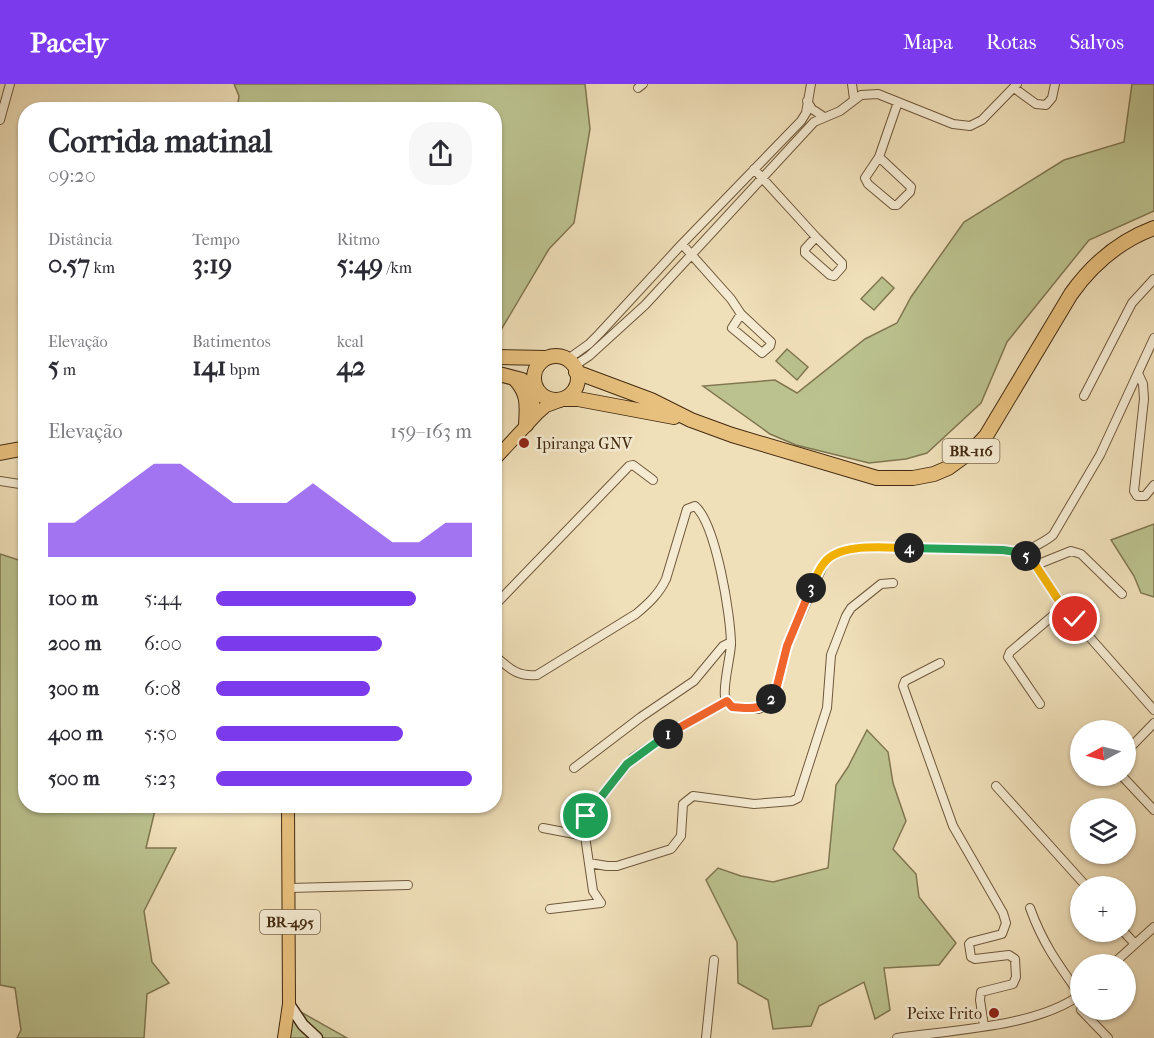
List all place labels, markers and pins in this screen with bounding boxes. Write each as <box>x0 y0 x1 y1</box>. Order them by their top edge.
place label: Ipiranga GNV <box>536 434 633 453</box>
marker: Ipiranga GNV <box>517 436 531 450</box>
pin: 4 <box>894 533 924 563</box>
pin: 5 <box>1011 541 1041 571</box>
pin: 3 <box>796 573 826 603</box>
pin <box>1049 593 1100 644</box>
pin: 2 <box>756 684 786 714</box>
pin: 1 <box>653 719 683 749</box>
pin <box>560 790 611 841</box>
place label: Peixe Frito <box>907 1004 982 1023</box>
marker: Peixe Frito <box>987 1006 1001 1020</box>

